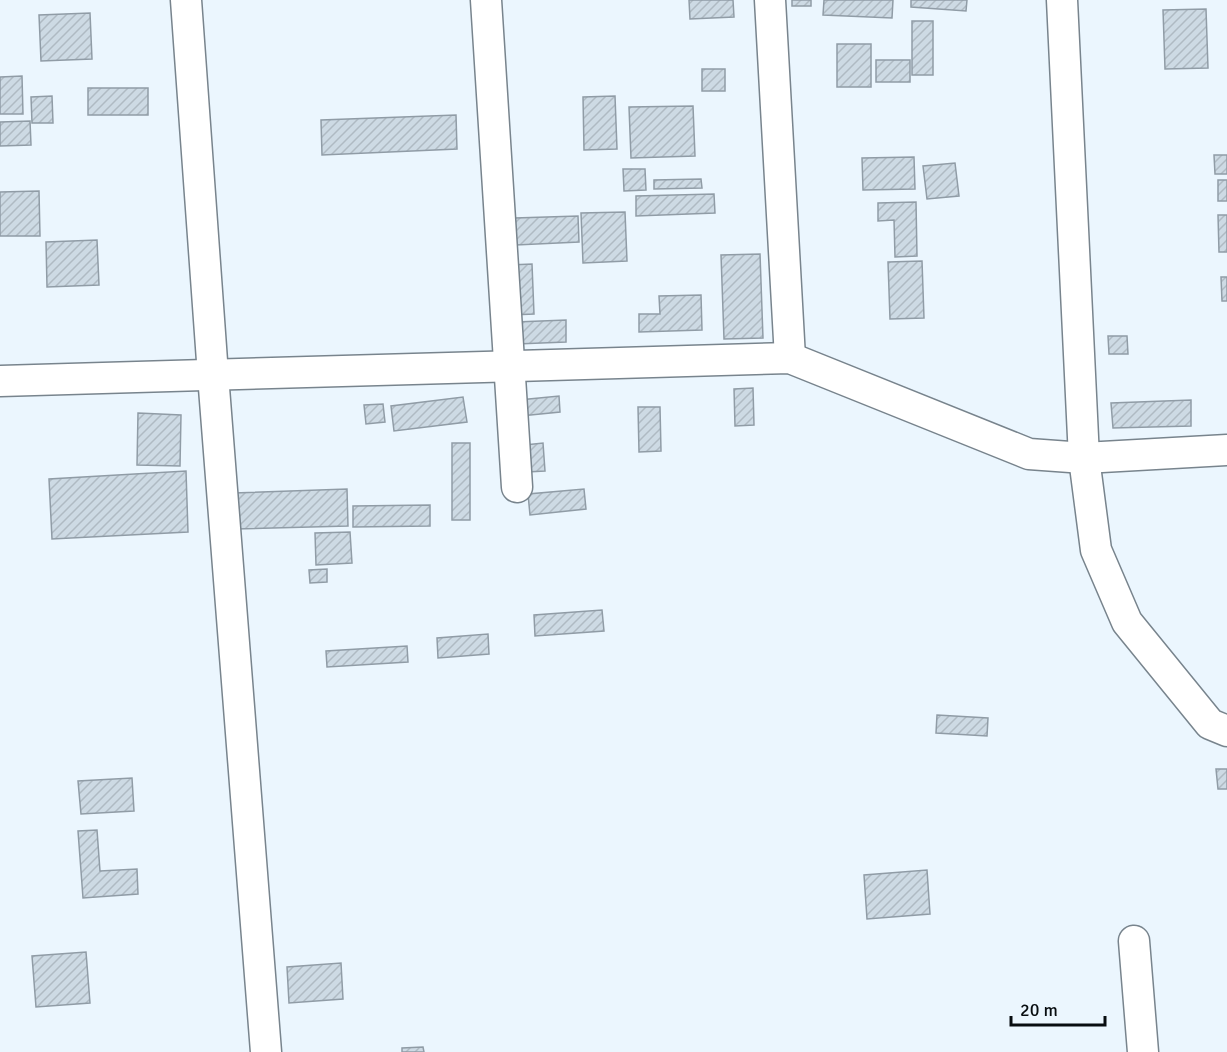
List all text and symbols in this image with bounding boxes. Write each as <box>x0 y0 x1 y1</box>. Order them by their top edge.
scale bar <box>1011 989 1106 1027</box>
text: 20 m <box>1020 999 1058 1021</box>

